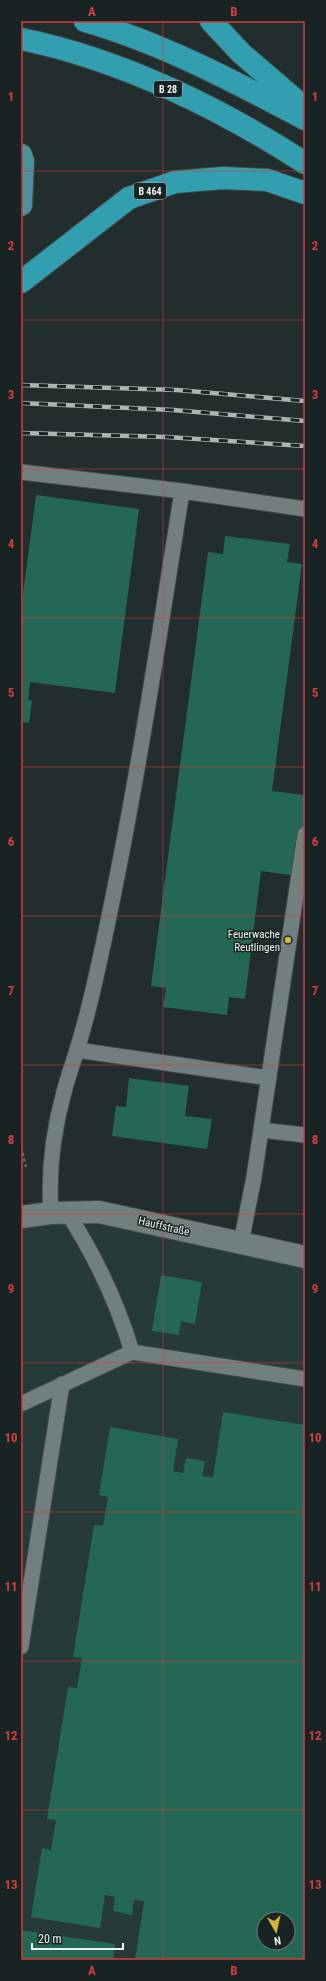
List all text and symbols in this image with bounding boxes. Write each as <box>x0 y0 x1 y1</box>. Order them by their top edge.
text: A <box>88 4 96 19</box>
text: B <box>230 4 238 19</box>
road number: B 28 <box>154 81 182 97</box>
text: 1 <box>8 89 14 104</box>
text: 1 <box>312 89 318 104</box>
road number: B 464 <box>134 183 166 199</box>
text: 2 <box>8 238 15 253</box>
text: 2 <box>312 238 319 253</box>
text: 3 <box>8 387 14 402</box>
text: 3 <box>312 387 318 402</box>
text: 4 <box>8 536 15 551</box>
text: 4 <box>312 536 319 551</box>
text: 5 <box>8 685 15 700</box>
text: 5 <box>312 685 319 700</box>
text: 6 <box>8 834 15 849</box>
text: 6 <box>312 834 319 849</box>
place label: Feuerwache Reutlingen <box>228 928 280 954</box>
marker: Feuerwache Reutlingen <box>283 935 293 945</box>
text: 7 <box>8 983 15 998</box>
text: 7 <box>312 983 319 998</box>
text: 8 <box>8 1132 14 1147</box>
text: 8 <box>312 1132 318 1147</box>
street label: Hauffstraße <box>137 1214 191 1239</box>
text: 9 <box>8 1281 14 1296</box>
text: 9 <box>312 1281 318 1296</box>
text: 10 <box>4 1430 18 1445</box>
text: 10 <box>308 1430 322 1445</box>
text: 11 <box>4 1579 18 1594</box>
text: 11 <box>308 1579 322 1594</box>
text: 12 <box>4 1728 18 1743</box>
text: 12 <box>308 1728 322 1743</box>
text: 13 <box>4 1877 18 1892</box>
text: 13 <box>308 1877 322 1892</box>
north arrow <box>256 1911 296 1951</box>
scale bar <box>32 1925 123 1951</box>
text: 20 m <box>38 1932 62 1946</box>
text: N <box>273 1933 282 1947</box>
text: A <box>88 1963 96 1978</box>
text: B <box>230 1963 238 1978</box>

